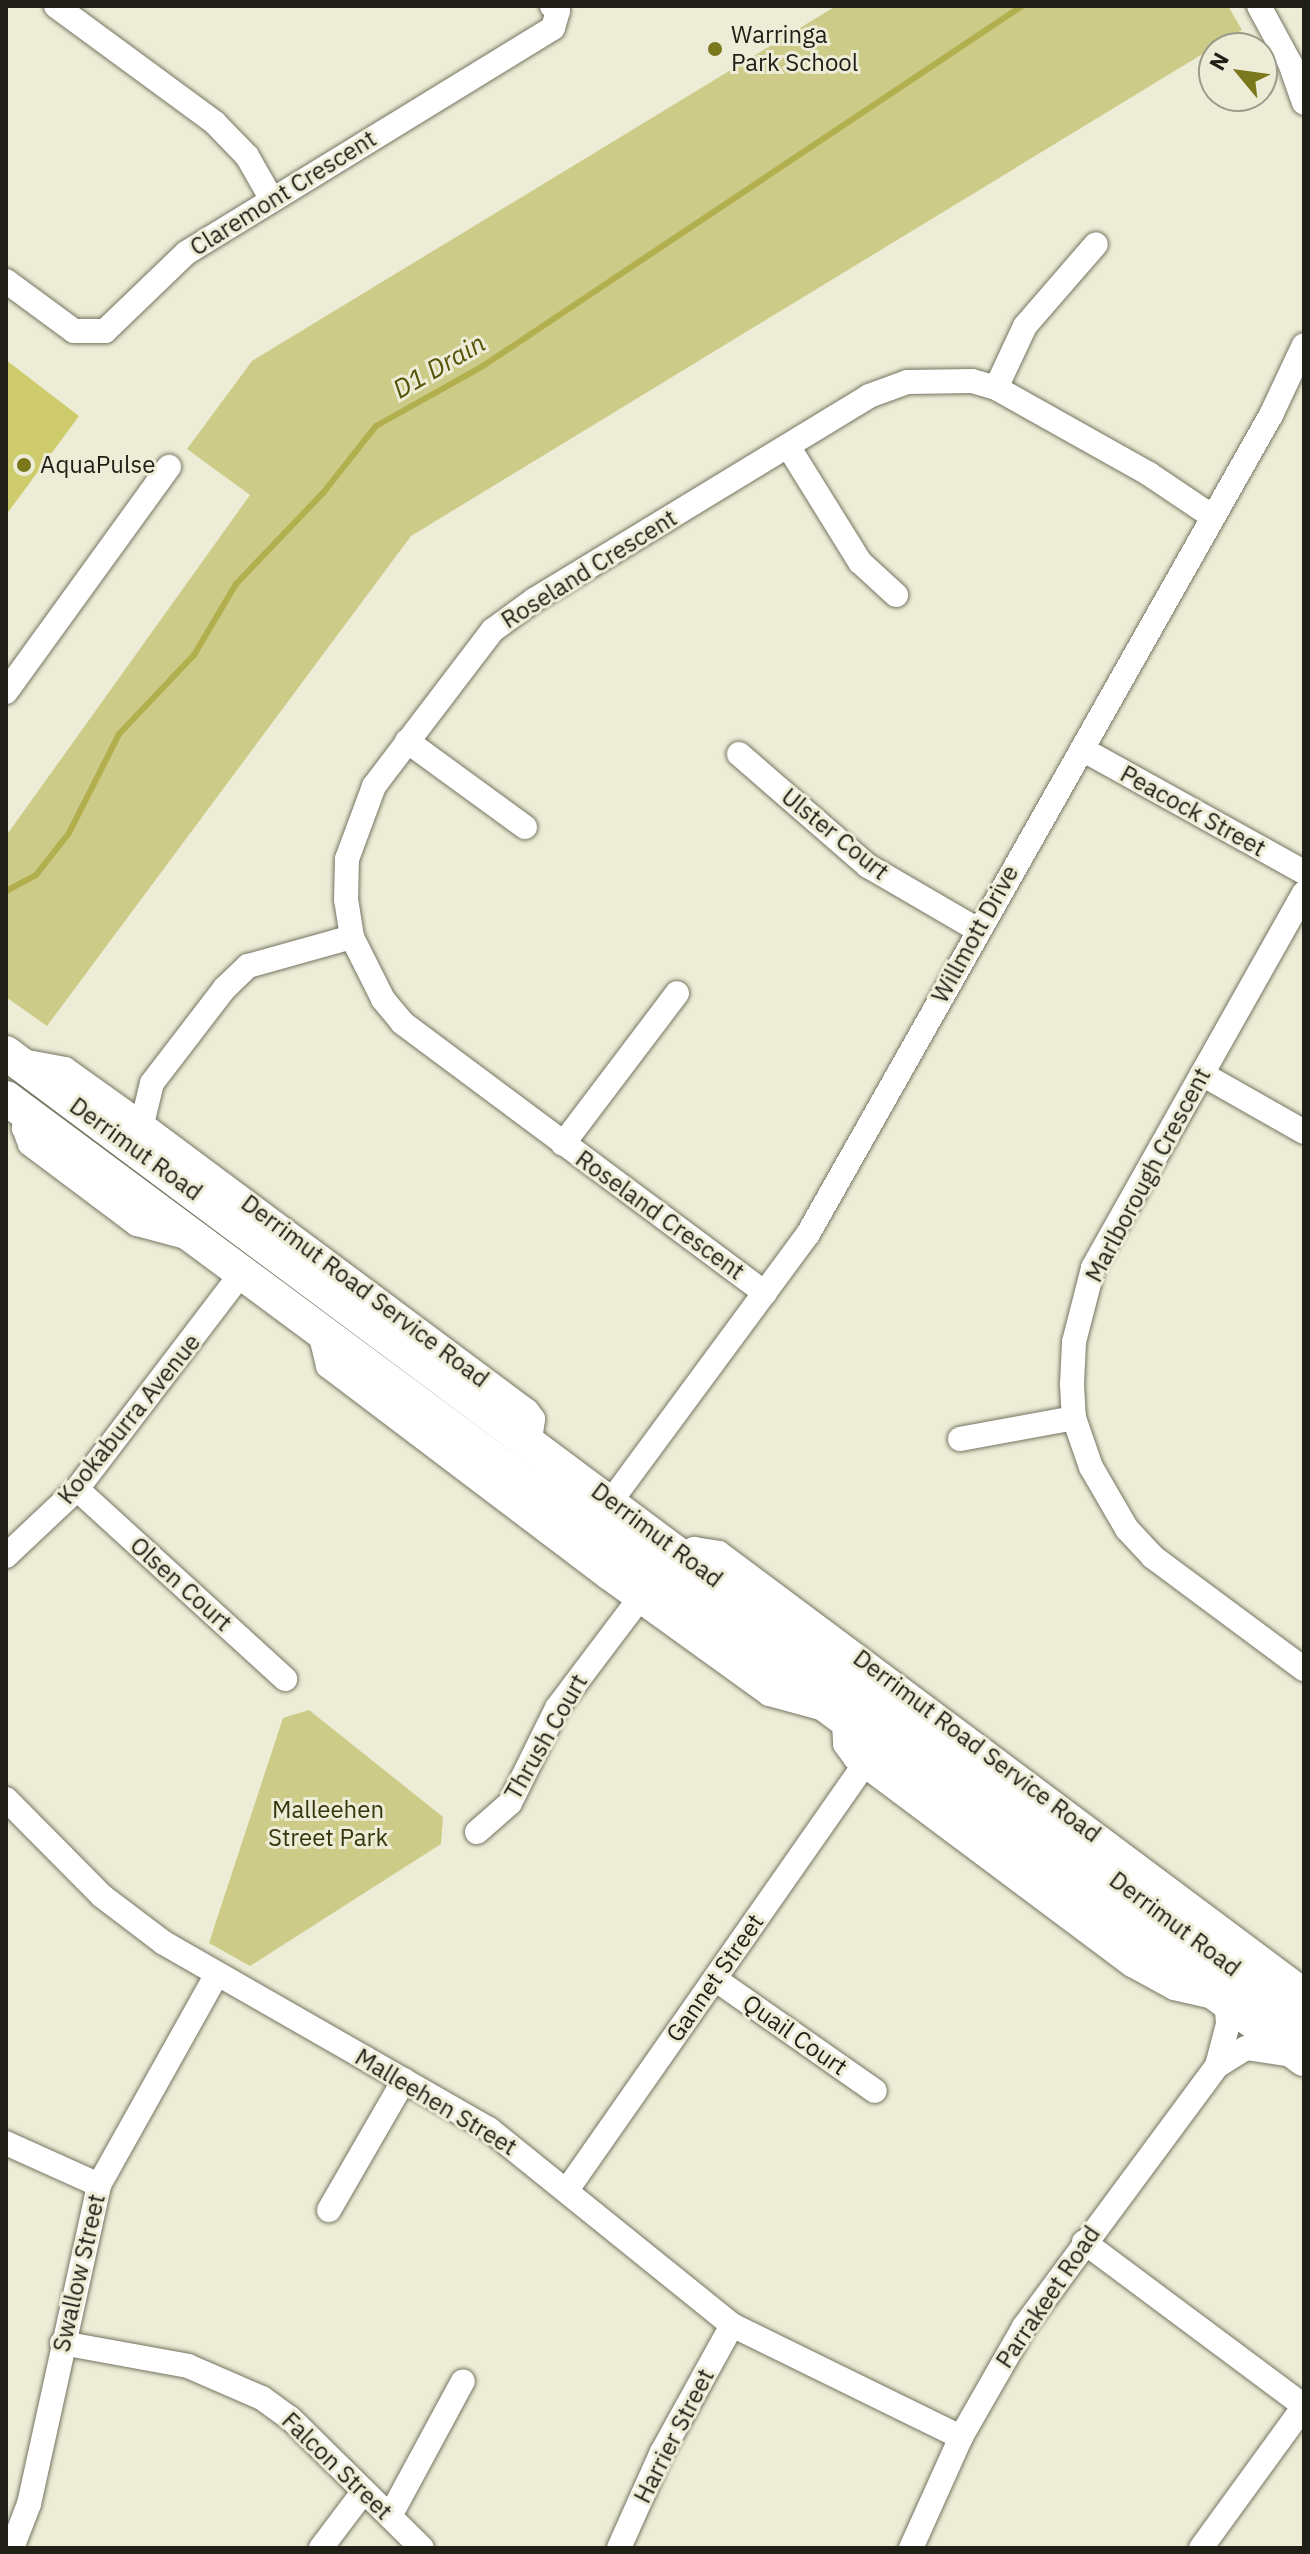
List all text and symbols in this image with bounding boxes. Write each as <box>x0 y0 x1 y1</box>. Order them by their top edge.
place label: Warringa Park School <box>731 21 858 77</box>
north arrow <box>1198 32 1278 112</box>
marker: Warringa Park School <box>706 40 724 58</box>
text: N <box>1202 47 1235 75</box>
street label: Claremont Crescent <box>185 124 381 262</box>
water label: D1 Drain <box>387 327 491 405</box>
place label: AquaPulse <box>40 451 155 479</box>
marker: AquaPulse <box>15 456 33 474</box>
street label: Roseland Crescent <box>496 503 682 635</box>
street label: Peacock Street <box>1115 759 1271 863</box>
street label: Ulster Court <box>776 782 894 886</box>
street label: Willmott Drive <box>925 860 1025 1008</box>
street label: Marlborough Crescent <box>1079 1063 1217 1287</box>
street label: Derrimut Road <box>64 1091 208 1207</box>
street label: Roseland Crescent <box>570 1144 750 1286</box>
street label: Derrimut Road Service Road <box>236 1189 494 1393</box>
street label: Kookaburra Avenue <box>52 1328 206 1510</box>
street label: Derrimut Road <box>586 1476 728 1594</box>
street label: Olsen Court <box>124 1531 238 1637</box>
street label: Derrimut Road Service Road <box>848 1644 1106 1848</box>
street label: Thrush Court <box>499 1669 593 1805</box>
park label: Malleehen Street Park <box>268 1796 388 1852</box>
street label: Derrimut Road <box>1104 1865 1246 1983</box>
street label: Gannet Street <box>660 1908 770 2048</box>
street label: Quail Court <box>737 1989 853 2081</box>
street label: Malleehen Street <box>350 2042 522 2162</box>
street label: Swallow Street <box>47 2191 111 2355</box>
street label: Parrakeet Road <box>990 2220 1106 2374</box>
street label: Harrier Street <box>628 2364 720 2508</box>
street label: Falcon Street <box>276 2406 398 2526</box>

